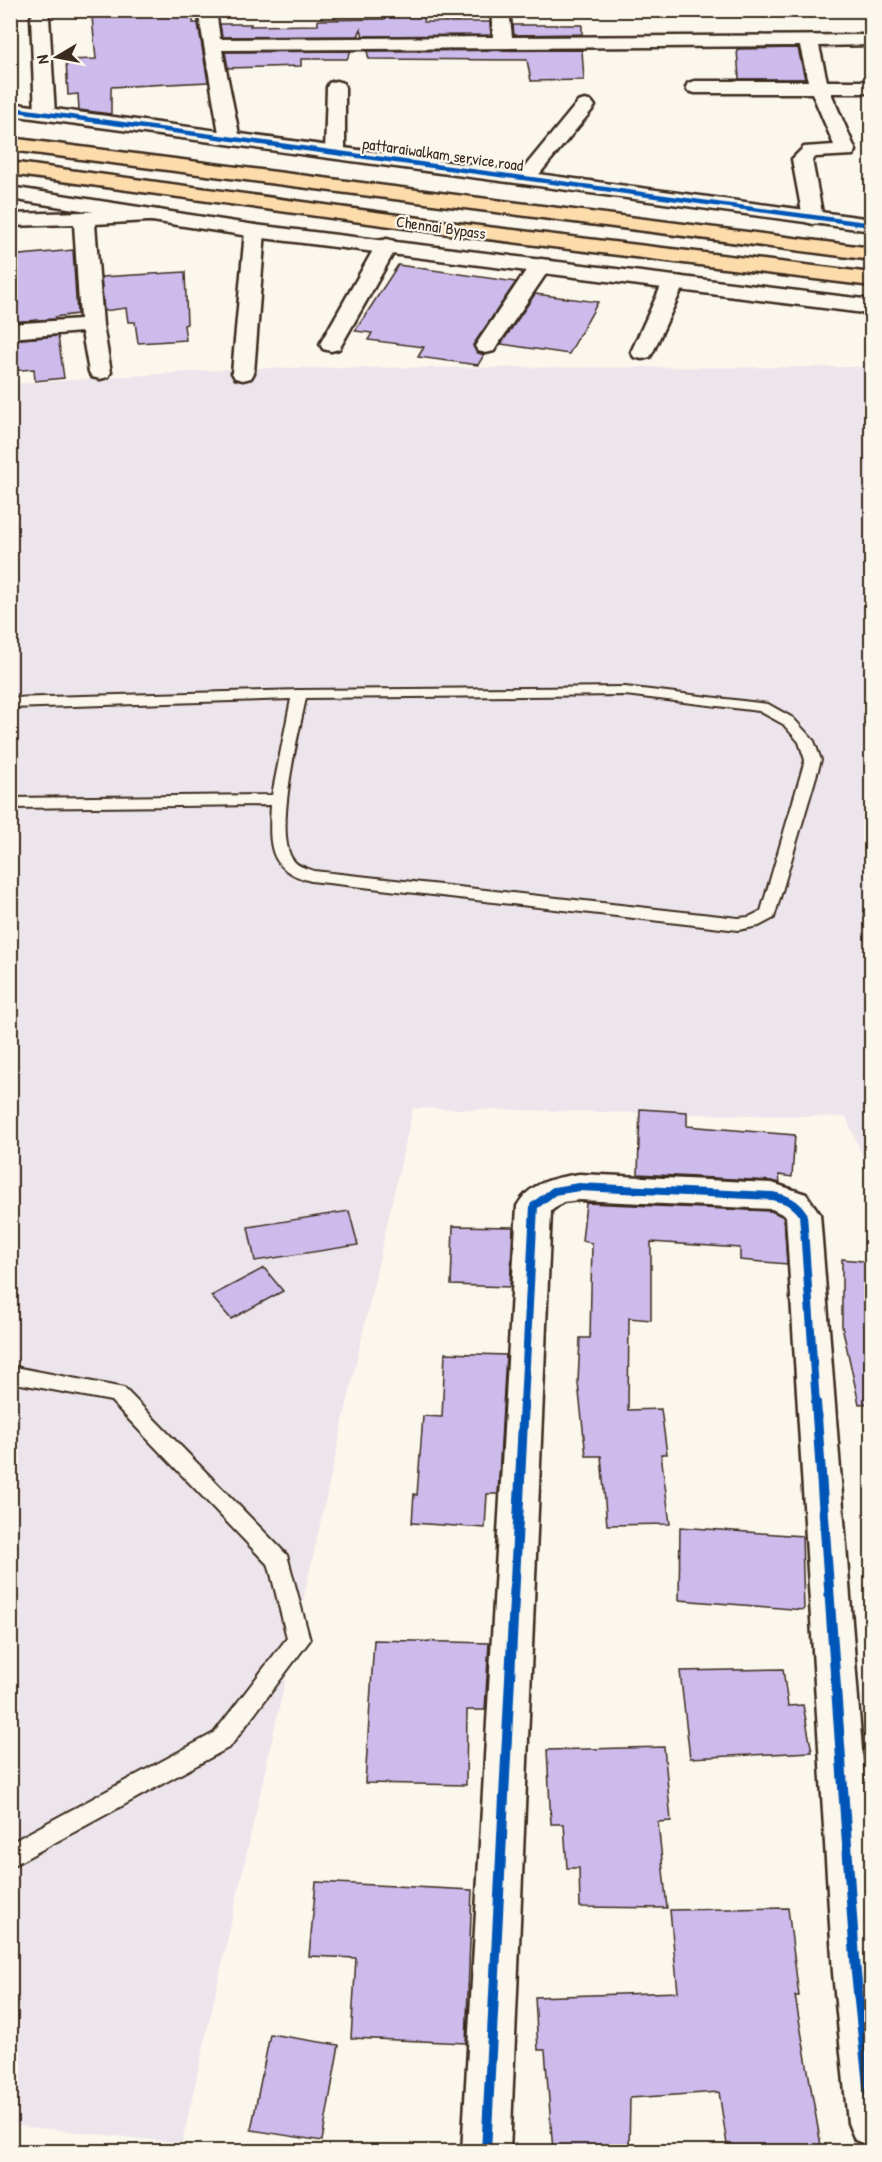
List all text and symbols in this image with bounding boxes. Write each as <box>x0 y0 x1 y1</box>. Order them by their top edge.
north arrow <box>27 27 87 87</box>
text: N <box>31 53 54 66</box>
street label: pattaraiwalkam service road <box>361 132 525 176</box>
street label: Chennai Bypass <box>395 210 487 244</box>

